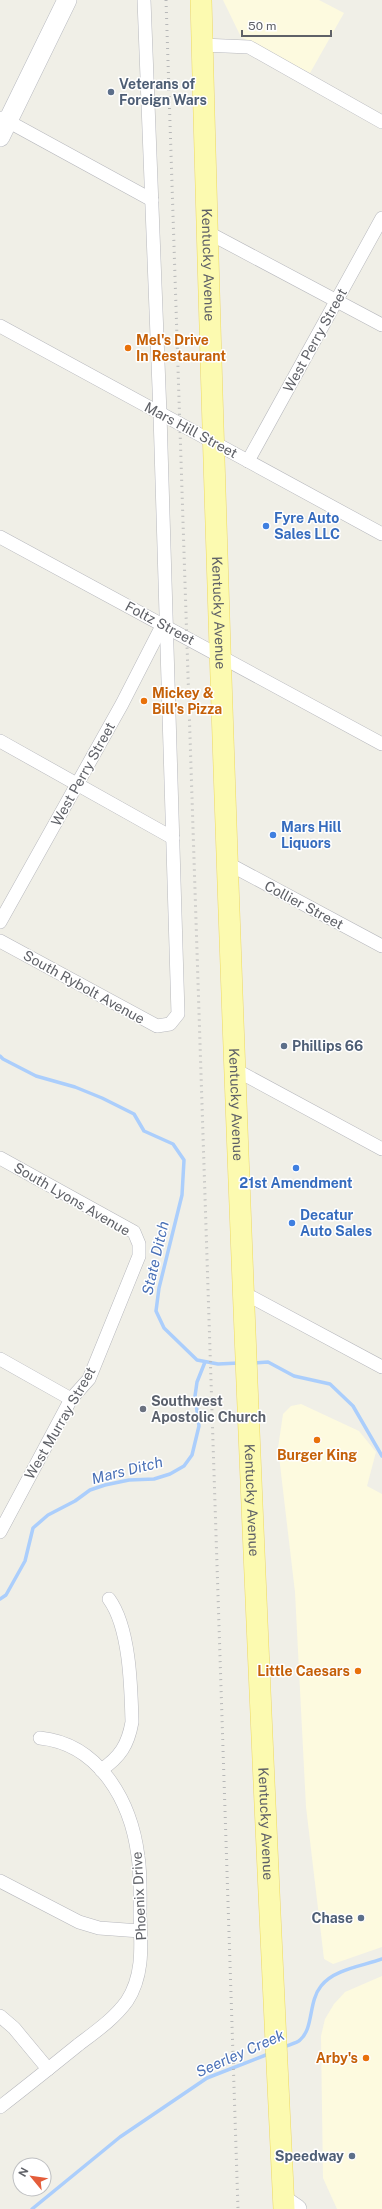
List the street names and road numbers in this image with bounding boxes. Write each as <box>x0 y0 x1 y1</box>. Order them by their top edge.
street label: Kentucky Avenue <box>199 208 218 322</box>
street label: West Perry Street <box>280 285 350 395</box>
street label: Mars Hill Street <box>142 399 240 461</box>
street label: Kentucky Avenue <box>209 556 229 670</box>
street label: Foltz Street <box>123 598 197 648</box>
street label: West Perry Street <box>48 719 118 829</box>
street label: Collier Street <box>262 878 346 932</box>
street label: South Rybolt Avenue <box>21 947 147 1027</box>
street label: Kentucky Avenue <box>226 1048 246 1161</box>
street label: South Lyons Avenue <box>11 1159 133 1239</box>
street label: West Murray Street <box>21 1364 99 1482</box>
street label: Kentucky Avenue <box>241 1443 262 1557</box>
street label: Kentucky Avenue <box>255 1767 276 1881</box>
street label: Phoenix Drive <box>129 1851 149 1941</box>

